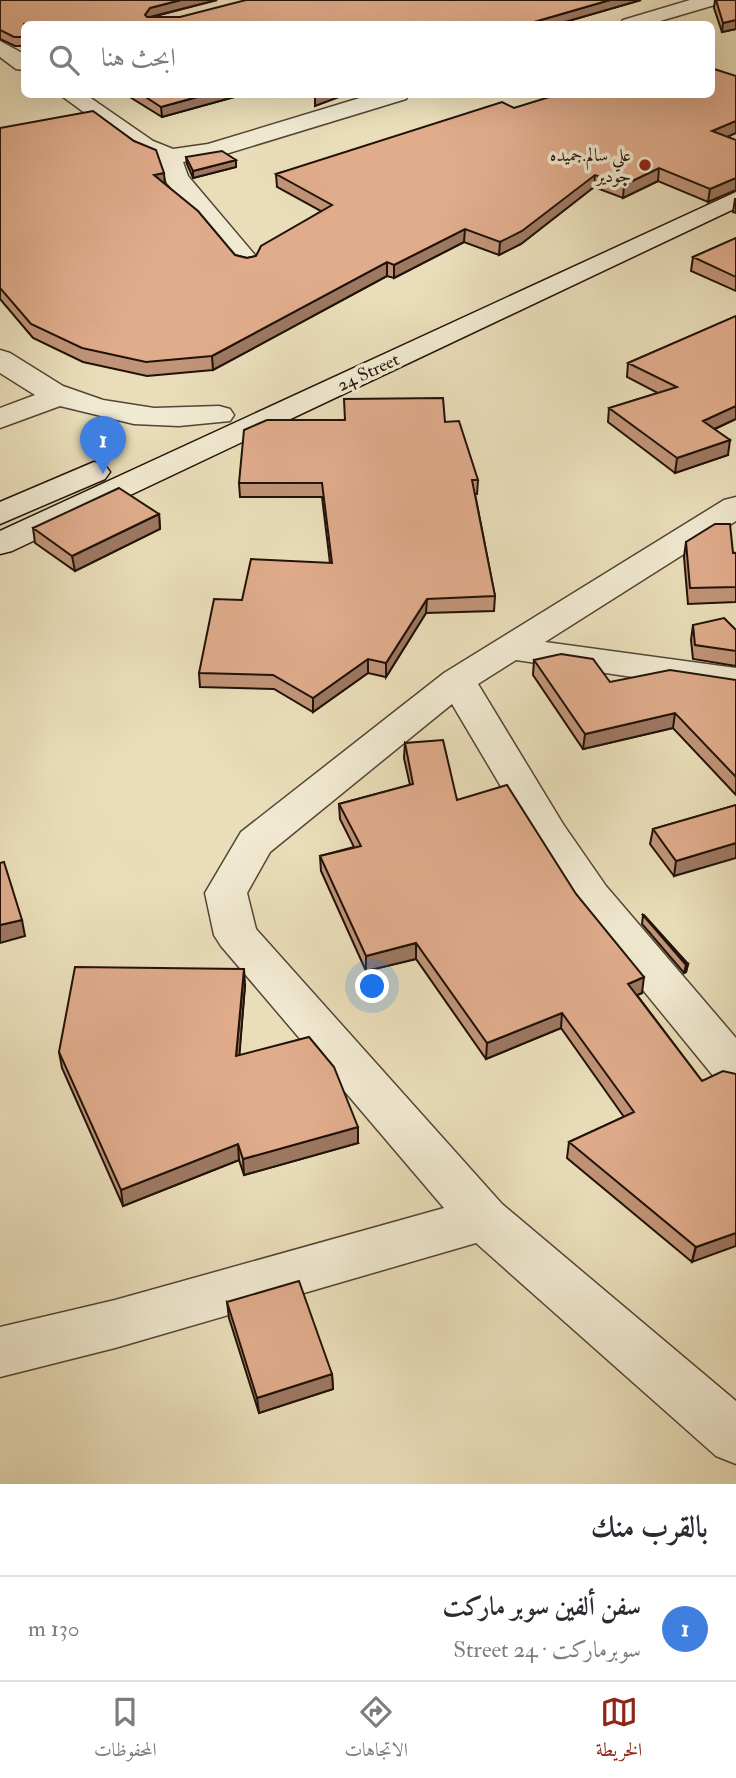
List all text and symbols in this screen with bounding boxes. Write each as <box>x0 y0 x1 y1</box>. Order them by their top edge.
search box <box>21 21 715 98</box>
icon: search <box>45 41 83 79</box>
text: ابحث هنا <box>101 42 176 74</box>
place label: علي سالم.جميده جودير <box>550 144 631 188</box>
marker: علي سالم.جميده جودير <box>637 157 653 173</box>
street label: 24 Street <box>333 348 403 397</box>
pin: 1 <box>80 416 126 474</box>
your location <box>355 969 389 1003</box>
text: بالقرب منك <box>591 1509 708 1546</box>
text: سفن ألفين سوبر ماركت <box>443 1591 641 1623</box>
text: 130 m <box>28 1614 80 1643</box>
text: 1 <box>681 1614 689 1643</box>
text: سوبرماركت · 24 Street <box>453 1635 641 1664</box>
tab: المحفوظات <box>94 1693 157 1768</box>
tab: الاتجاهات <box>345 1693 408 1768</box>
tab: الخريطة <box>596 1693 642 1768</box>

